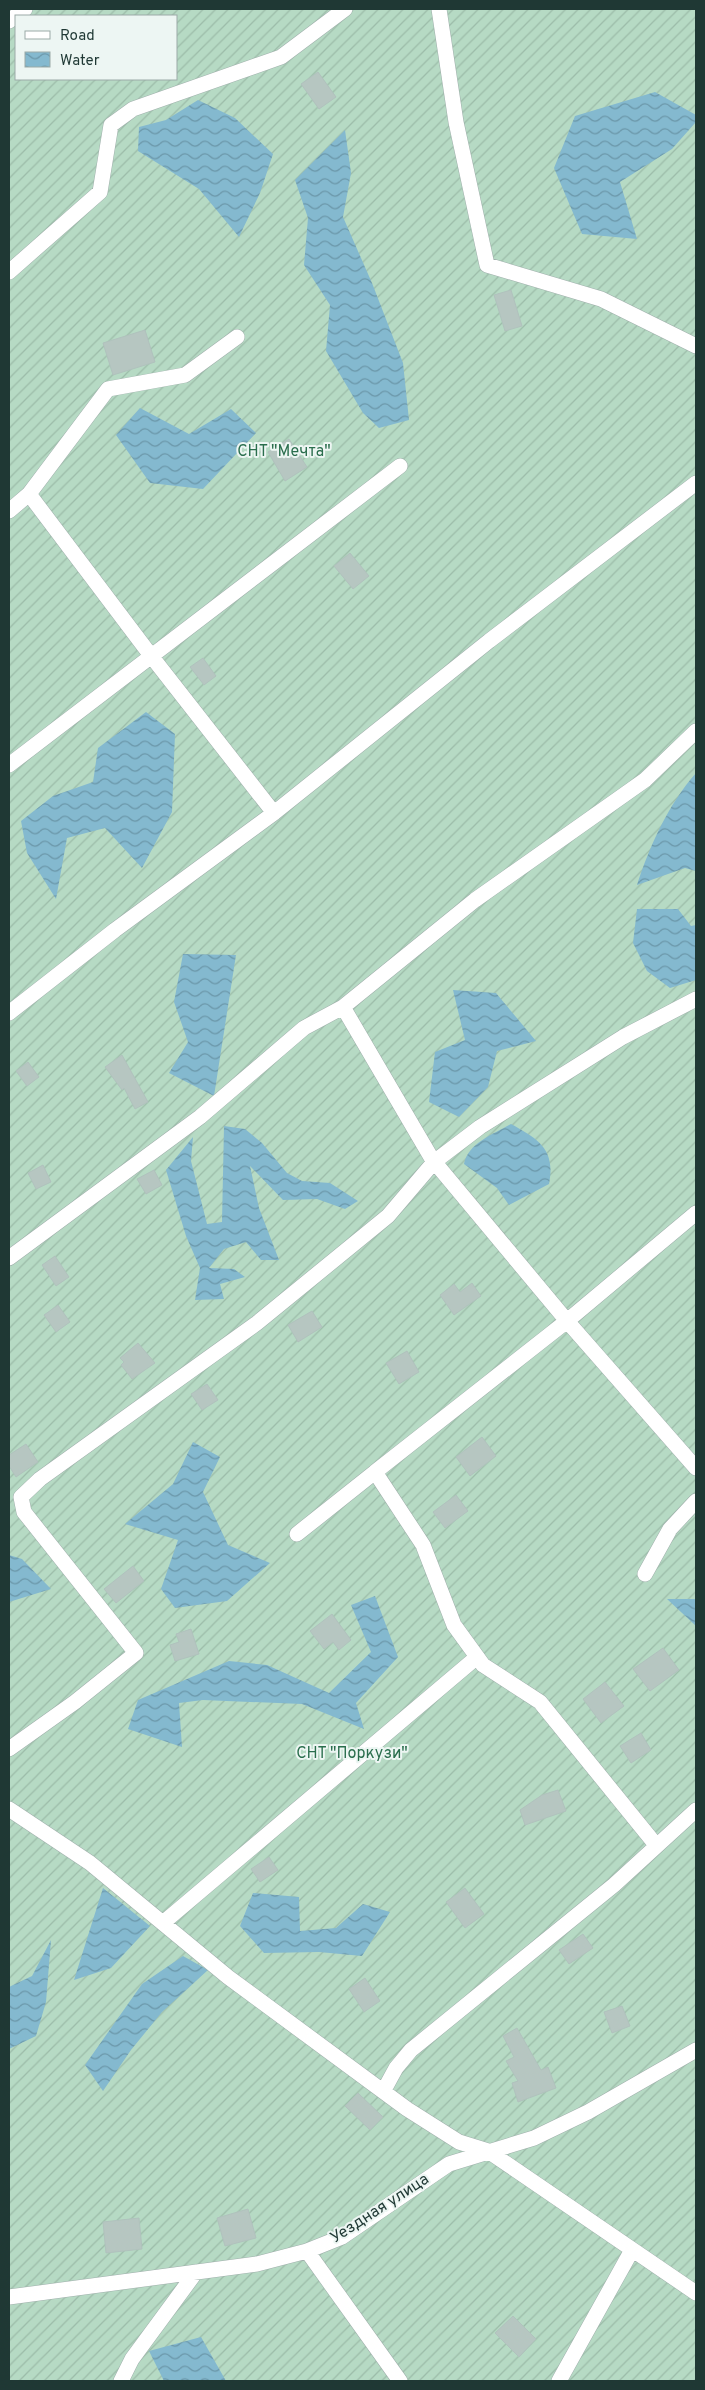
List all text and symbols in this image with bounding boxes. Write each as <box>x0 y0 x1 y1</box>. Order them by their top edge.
legend <box>15 15 178 80</box>
text: Road <box>60 27 95 46</box>
text: Water <box>60 52 100 71</box>
park label: СНТ "Мечта" <box>237 442 331 462</box>
park label: СНТ "Поркузи" <box>296 1744 408 1764</box>
street label: Уездная улица <box>327 2170 433 2248</box>

